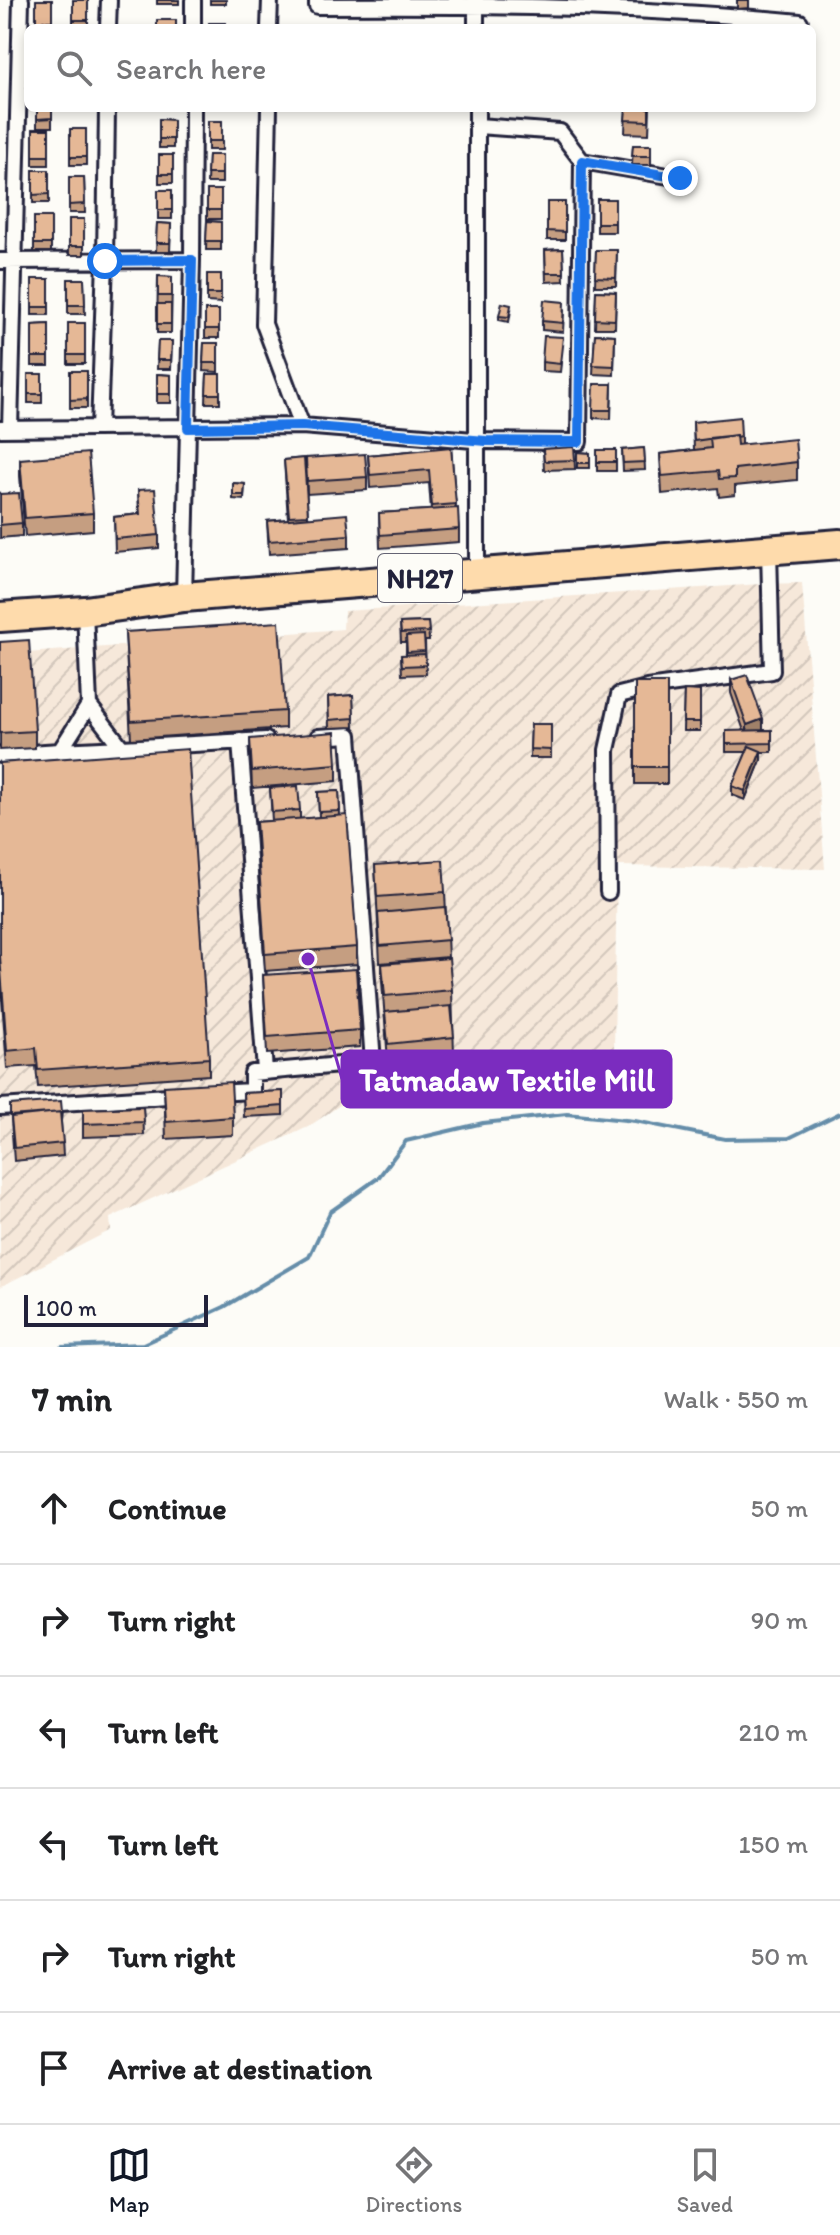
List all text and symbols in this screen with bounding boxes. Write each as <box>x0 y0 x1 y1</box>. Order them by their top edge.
search box <box>24 24 816 112</box>
icon: search <box>52 46 96 90</box>
text: Search here <box>116 50 266 87</box>
route end <box>662 160 698 196</box>
route start <box>87 243 123 279</box>
road number: NH27 <box>378 554 462 602</box>
callout: Tatmadaw Textile Mill <box>342 1051 671 1107</box>
text: Tatmadaw Textile Mill <box>358 1061 656 1099</box>
scale bar <box>24 1291 208 1327</box>
text: 100 m <box>36 1295 97 1322</box>
text: 7 min <box>32 1379 112 1420</box>
text: Walk · 550 m <box>664 1383 808 1415</box>
icon: ahead <box>32 1486 76 1530</box>
text: Continue <box>108 1490 227 1527</box>
text: 50 m <box>751 1492 808 1524</box>
icon: right <box>32 1598 76 1642</box>
text: Turn right <box>108 1602 236 1639</box>
text: 90 m <box>751 1604 808 1636</box>
icon: left <box>32 1710 76 1754</box>
text: Turn left <box>108 1714 219 1751</box>
text: 210 m <box>739 1716 808 1748</box>
icon: left <box>32 1822 76 1866</box>
text: Turn left <box>108 1826 219 1863</box>
text: 150 m <box>739 1828 808 1860</box>
icon: right <box>32 1934 76 1978</box>
text: Turn right <box>108 1938 236 1975</box>
text: 50 m <box>751 1940 808 1972</box>
icon: arrive <box>32 2046 76 2090</box>
text: Arrive at destination <box>108 2050 372 2087</box>
tab: Map <box>107 2143 151 2218</box>
tab: Directions <box>366 2143 462 2218</box>
tab: Saved <box>677 2143 733 2218</box>

